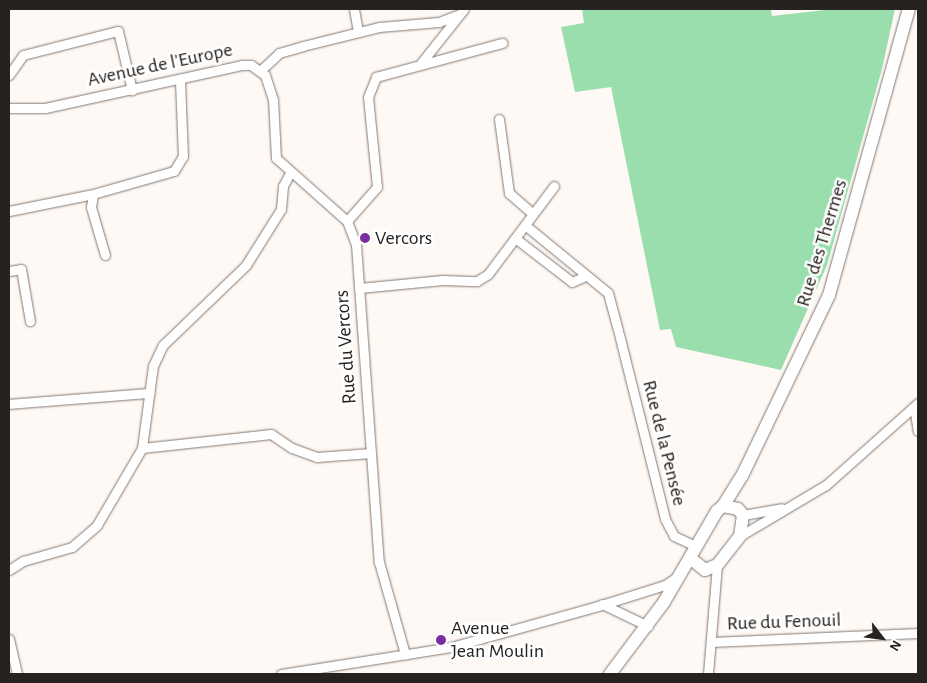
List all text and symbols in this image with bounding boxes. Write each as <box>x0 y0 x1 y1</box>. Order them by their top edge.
street label: Avenue de l'Europe <box>85 38 235 92</box>
street label: Rue des Thermes <box>791 176 853 310</box>
place label: Vercors <box>375 226 432 250</box>
marker: Vercors <box>359 232 371 244</box>
street label: Rue du Vercors <box>330 289 362 405</box>
street label: Rue de la Pensée <box>637 378 691 508</box>
street label: Rue du Fenouil <box>726 608 842 636</box>
north arrow <box>857 613 907 663</box>
place label: Avenue Jean Moulin <box>451 616 544 663</box>
marker: Avenue Jean Moulin <box>435 634 447 646</box>
text: N <box>886 638 903 653</box>

